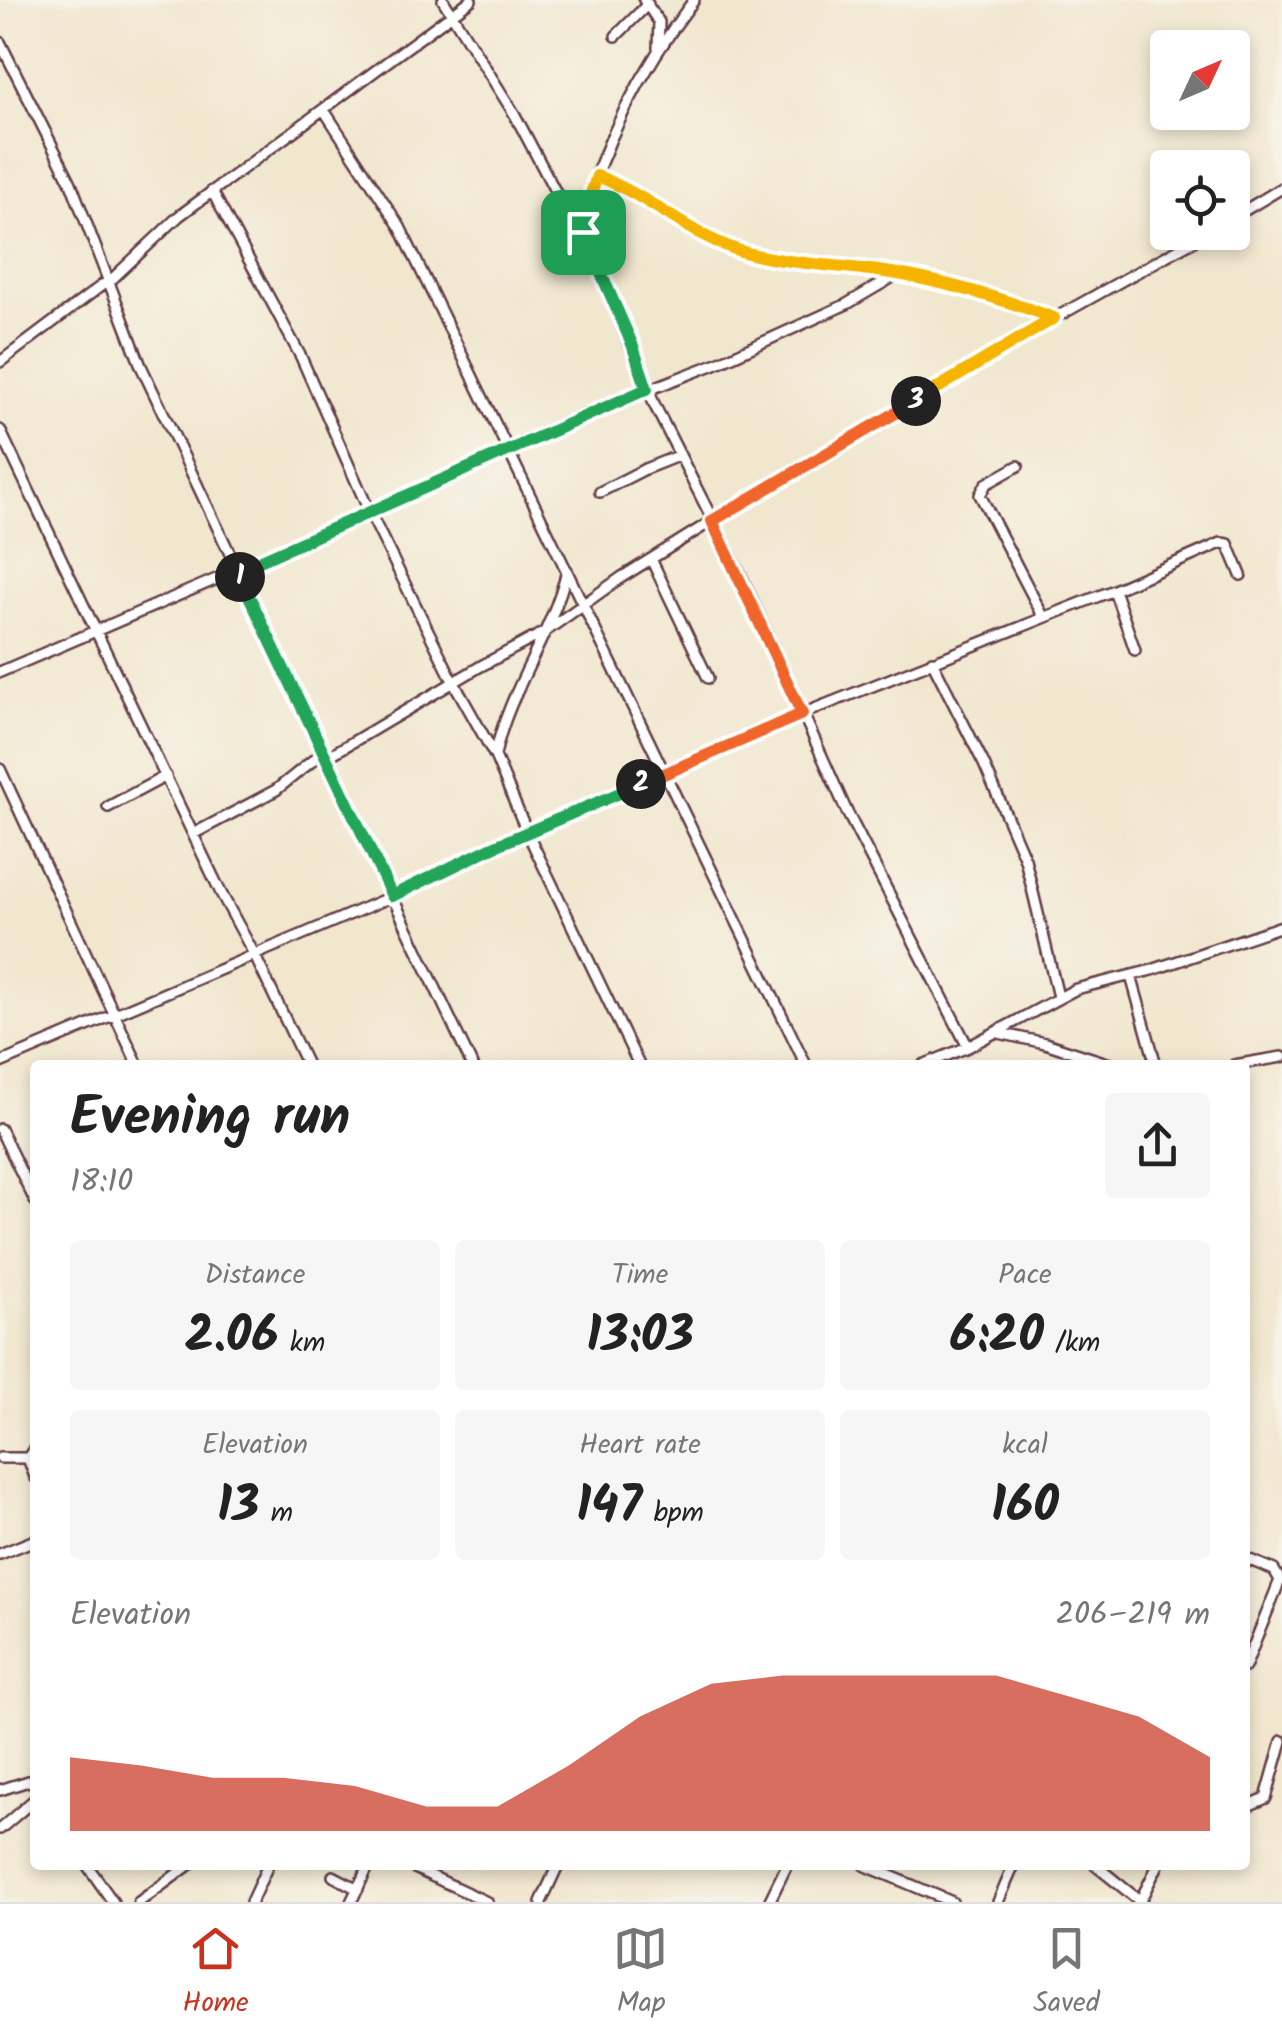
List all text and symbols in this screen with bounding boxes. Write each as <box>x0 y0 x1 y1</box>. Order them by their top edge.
north arrow <box>1150 30 1250 130</box>
map controls <box>1150 30 1250 250</box>
button: locate <box>1150 150 1250 250</box>
pin <box>541 190 626 275</box>
icon: arrive <box>556 205 611 260</box>
pin: 3 <box>891 376 941 426</box>
text: 3 <box>908 378 924 423</box>
pin: 1 <box>215 552 265 602</box>
text: 1 <box>236 554 244 599</box>
pin: 2 <box>616 759 666 809</box>
text: 2 <box>633 761 649 806</box>
text: Evening run <box>70 1076 350 1163</box>
button: share <box>1105 1093 1210 1198</box>
text: 18:10 <box>70 1157 133 1208</box>
text: Distance <box>205 1253 305 1298</box>
text: Time <box>612 1253 668 1298</box>
text: Pace <box>998 1253 1052 1298</box>
text: 2.06 <box>185 1298 279 1378</box>
text: 13:03 <box>586 1298 694 1378</box>
text: 6:20 <box>950 1298 1044 1378</box>
text: km <box>279 1321 325 1366</box>
text: /km <box>1044 1321 1100 1366</box>
text: Elevation <box>202 1423 308 1468</box>
text: Heart rate <box>579 1423 701 1468</box>
text: kcal <box>1002 1423 1048 1468</box>
text: 13 <box>217 1468 259 1548</box>
text: 147 <box>576 1468 642 1548</box>
text: 160 <box>991 1468 1059 1548</box>
text: m <box>259 1491 293 1536</box>
text: bpm <box>642 1491 704 1536</box>
text: Elevation <box>70 1590 191 1641</box>
text: 206–219 m <box>1056 1590 1210 1641</box>
tab: Home <box>182 1921 249 2026</box>
tab: Map <box>613 1921 668 2026</box>
tab: Saved <box>1033 1921 1100 2026</box>

